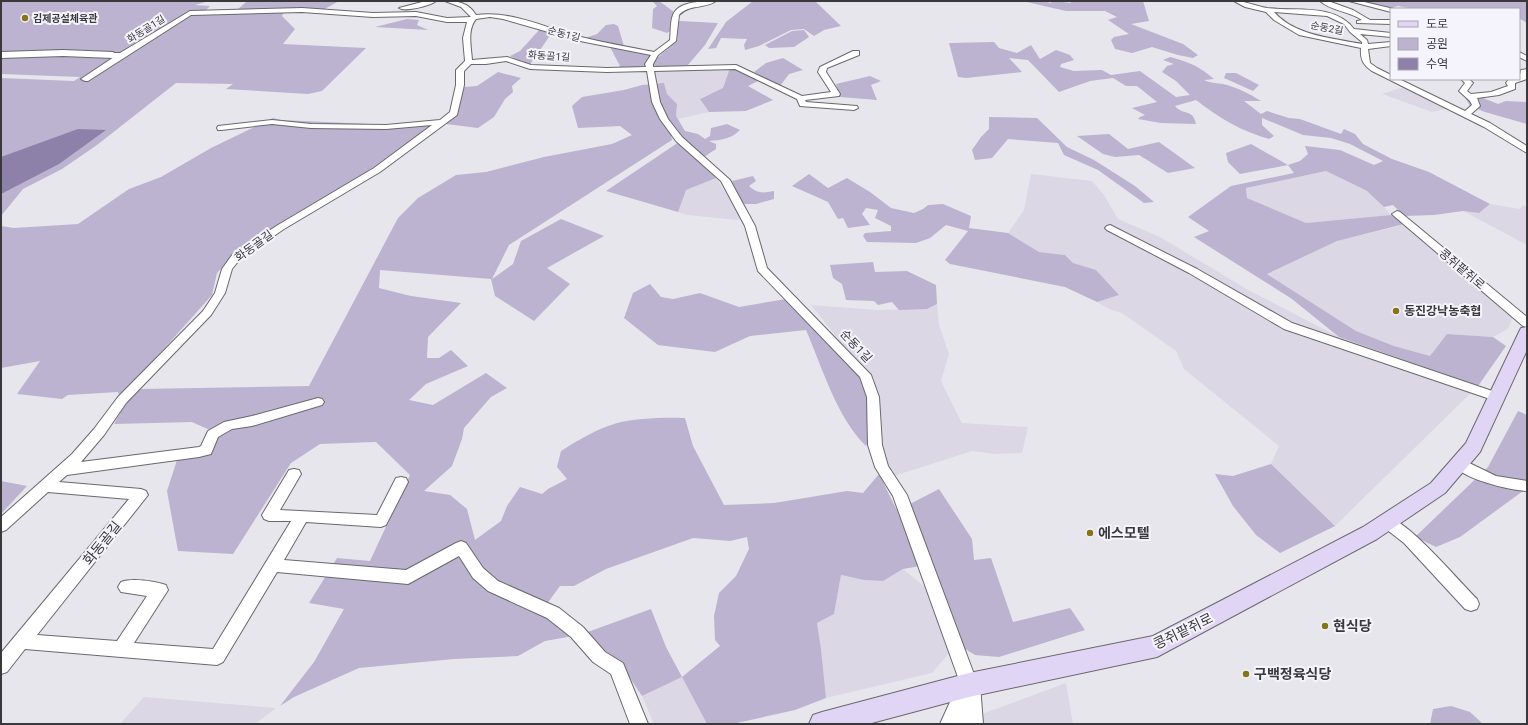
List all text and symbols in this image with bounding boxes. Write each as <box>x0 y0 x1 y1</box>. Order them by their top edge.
legend <box>1390 8 1520 80</box>
marker: 김제공설체육관 <box>20 13 30 23</box>
place label: 김제공설체육관 <box>33 13 97 24</box>
street label: 화동골1길 <box>125 13 167 45</box>
text: 도로 <box>1426 17 1448 31</box>
street label: 순동2길 <box>1310 19 1344 37</box>
street label: 순동1길 <box>547 24 581 44</box>
text: 공원 <box>1426 37 1448 51</box>
street label: 화동골1길 <box>527 49 571 63</box>
text: 수역 <box>1426 57 1448 71</box>
street label: 화동골길 <box>232 227 276 265</box>
street label: 콩쥐팥쥐로 <box>1436 246 1488 292</box>
place label: 동진강낙농축협 <box>1404 304 1481 318</box>
marker: 동진강낙농축협 <box>1391 306 1401 316</box>
street label: 순동1길 <box>837 327 875 365</box>
street label: 화동골길 <box>80 518 124 568</box>
place label: 에스모텔 <box>1098 525 1150 541</box>
marker: 에스모텔 <box>1085 528 1095 538</box>
street label: 콩쥐팥쥐로 <box>1151 610 1216 652</box>
place label: 현식당 <box>1333 618 1372 634</box>
marker: 현식당 <box>1320 621 1330 631</box>
place label: 구백정육식당 <box>1254 666 1331 682</box>
marker: 구백정육식당 <box>1241 669 1251 679</box>

